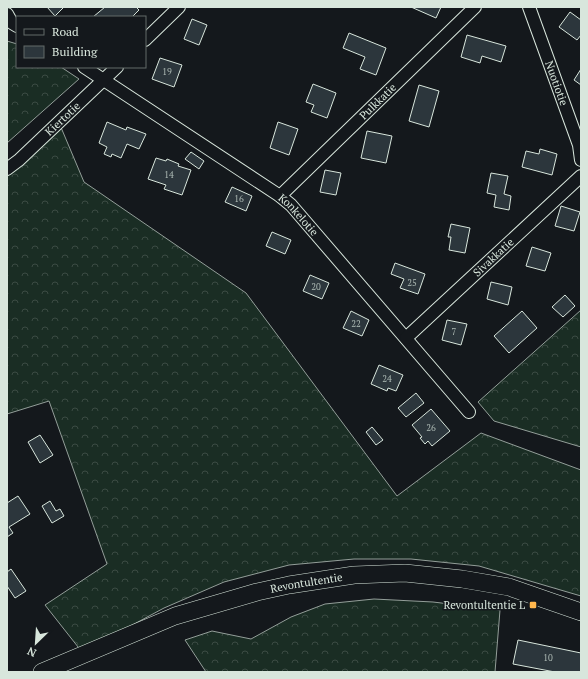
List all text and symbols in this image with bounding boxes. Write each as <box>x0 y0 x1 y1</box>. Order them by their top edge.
legend <box>16 16 146 68</box>
text: Road <box>52 24 79 39</box>
text: Building <box>52 44 98 59</box>
street label: Nuotiotie <box>542 59 571 108</box>
house number: 19 <box>162 66 172 78</box>
street label: Pulkkatie <box>356 80 399 122</box>
street label: Kiertotie <box>42 98 83 139</box>
house number: 14 <box>164 169 174 181</box>
street label: Konkelotie <box>276 191 322 239</box>
house number: 16 <box>234 193 244 205</box>
street label: Sivakkatie <box>470 235 517 279</box>
house number: 25 <box>407 277 417 289</box>
house number: 20 <box>311 281 321 293</box>
house number: 22 <box>351 318 361 330</box>
house number: 7 <box>452 326 457 338</box>
house number: 24 <box>382 373 392 385</box>
house number: 26 <box>426 422 436 434</box>
street label: Revontultentie <box>269 570 344 596</box>
place label: Revontultentie L <box>443 598 525 612</box>
marker: Revontultentie L <box>528 600 538 610</box>
north arrow <box>16 623 56 663</box>
text: N <box>24 644 39 660</box>
house number: 10 <box>543 652 553 664</box>

